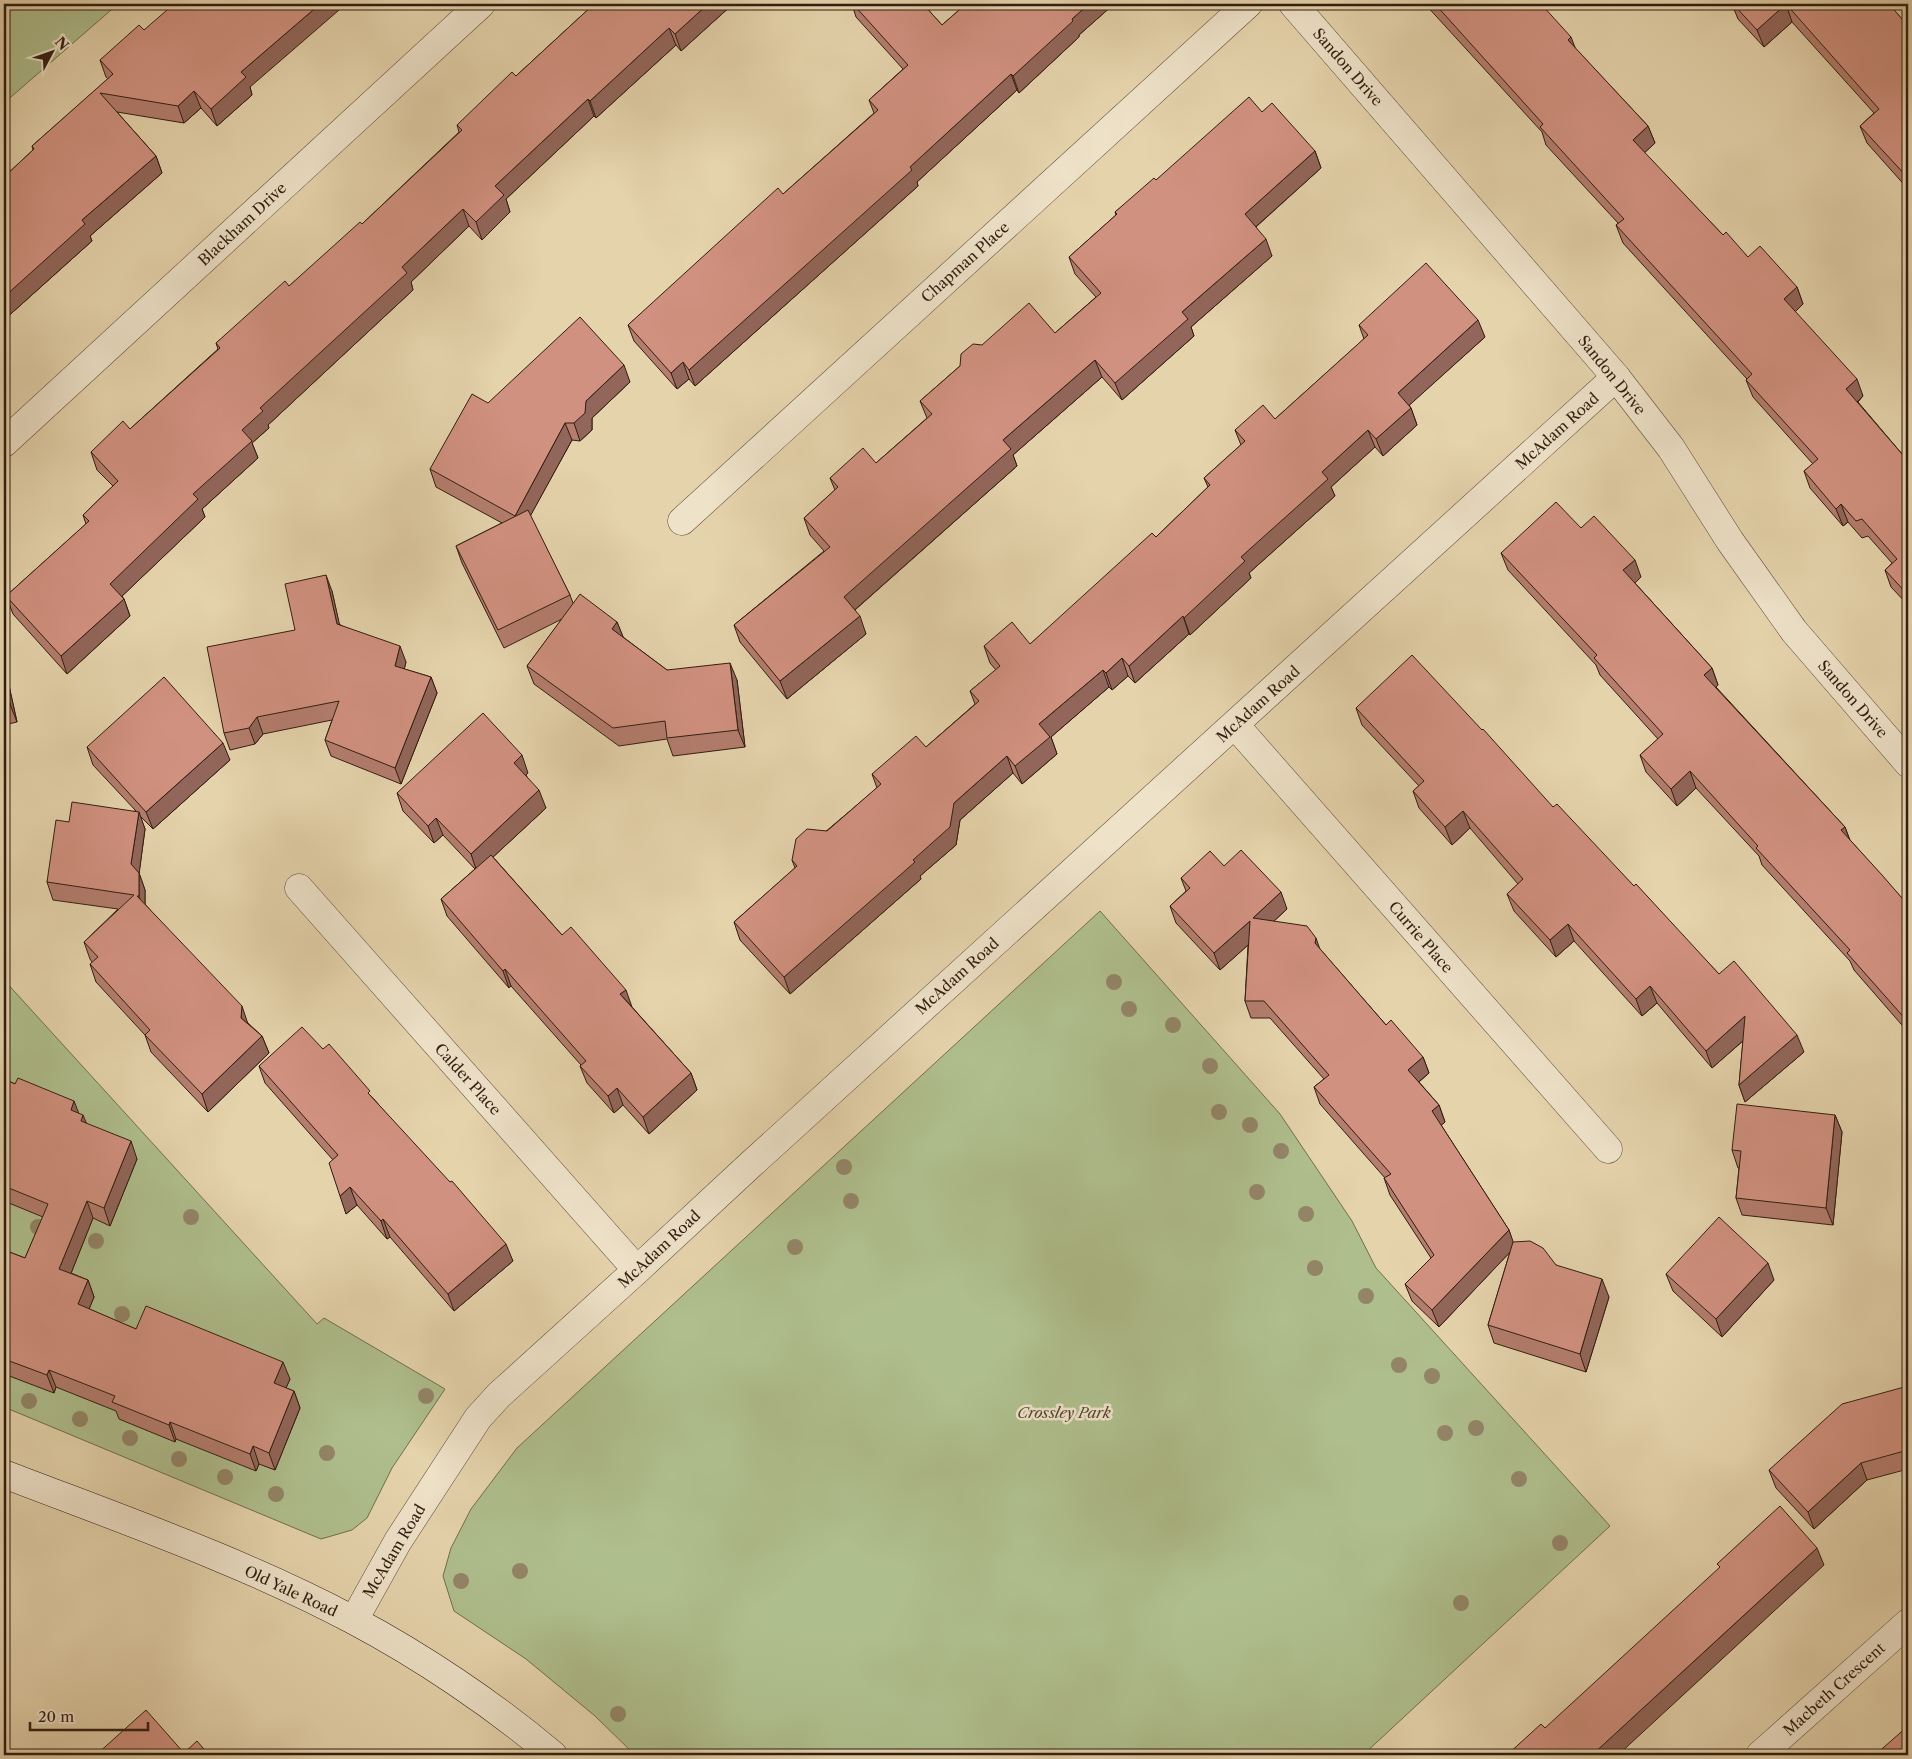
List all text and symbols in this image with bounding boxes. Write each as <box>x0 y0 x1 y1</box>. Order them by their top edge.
street label: Sandon Drive <box>1309 24 1387 110</box>
north arrow <box>28 28 78 78</box>
text: N <box>51 33 73 54</box>
street label: Blackham Drive <box>194 178 290 270</box>
street label: Chapman Place <box>917 217 1013 307</box>
street label: Sandon Drive <box>1574 331 1650 419</box>
street label: McAdam Road <box>1511 389 1603 473</box>
street label: Sandon Drive <box>1814 656 1892 742</box>
street label: McAdam Road <box>1212 662 1304 746</box>
street label: Currie Place <box>1385 897 1457 977</box>
street label: McAdam Road <box>911 934 1003 1018</box>
street label: Calder Place <box>431 1039 505 1119</box>
street label: McAdam Road <box>614 1206 704 1292</box>
park label: Crossley Park <box>1017 1403 1111 1422</box>
street label: McAdam Road <box>359 1501 429 1601</box>
street label: Old Yale Road <box>241 1561 341 1621</box>
street label: Macbeth Crescent <box>1779 1638 1889 1740</box>
scale bar <box>30 1699 148 1731</box>
text: 20 m <box>38 1707 74 1726</box>

